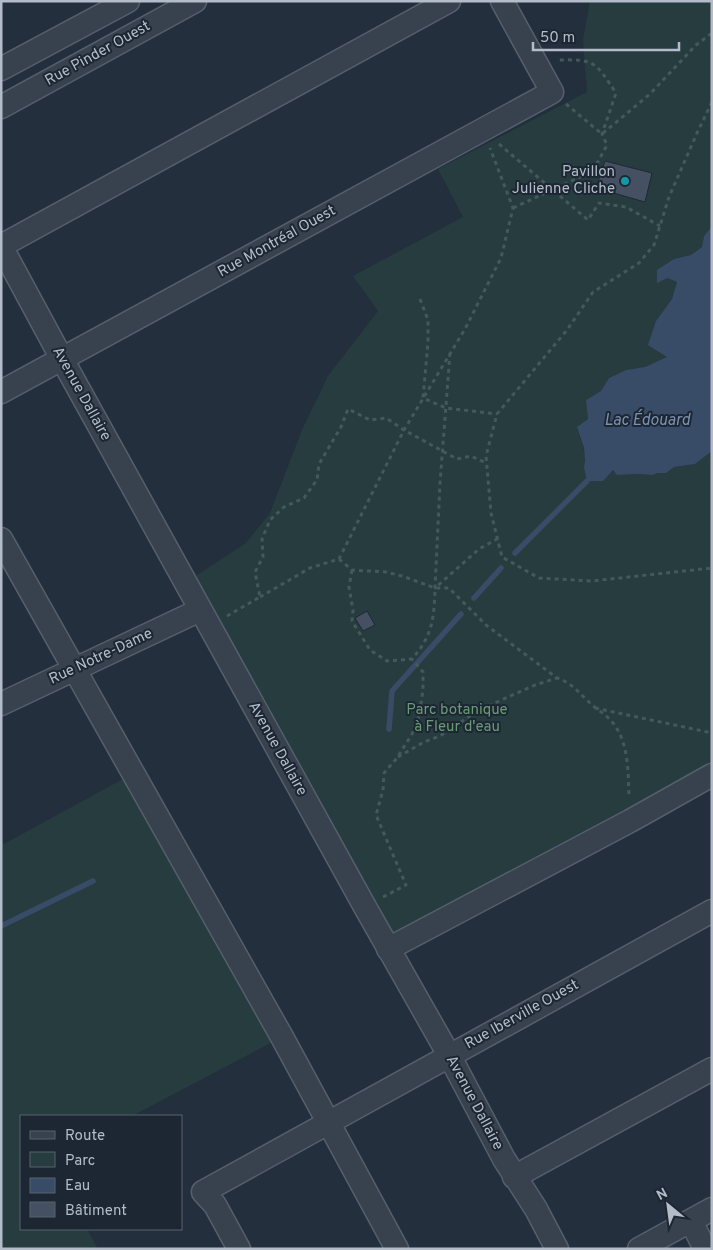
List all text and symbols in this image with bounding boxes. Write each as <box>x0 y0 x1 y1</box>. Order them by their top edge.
street label: Rue Pinder Ouest <box>42 17 154 91</box>
scale bar <box>533 20 679 52</box>
text: 50 m <box>540 29 575 48</box>
place label: Pavillon Julienne Cliche <box>512 163 615 199</box>
marker: Pavillon Julienne Cliche <box>619 175 631 187</box>
street label: Rue Montréal Ouest <box>215 202 339 282</box>
street label: Avenue Dallaire <box>47 344 115 444</box>
water label: Lac Édouard <box>604 409 691 431</box>
street label: Rue Notre-Dame <box>46 625 156 689</box>
street label: Avenue Dallaire <box>243 699 311 799</box>
park label: Parc botanique à Fleur d'eau <box>406 701 508 737</box>
street label: Rue Iberville Ouest <box>462 976 582 1054</box>
street label: Avenue Dallaire <box>441 1052 507 1154</box>
legend <box>20 1115 182 1230</box>
text: Route <box>65 1127 105 1146</box>
text: Parc <box>65 1152 95 1171</box>
text: Eau <box>65 1177 90 1196</box>
north arrow <box>643 1180 693 1230</box>
text: N <box>654 1185 671 1205</box>
text: Bâtiment <box>65 1202 127 1221</box>

